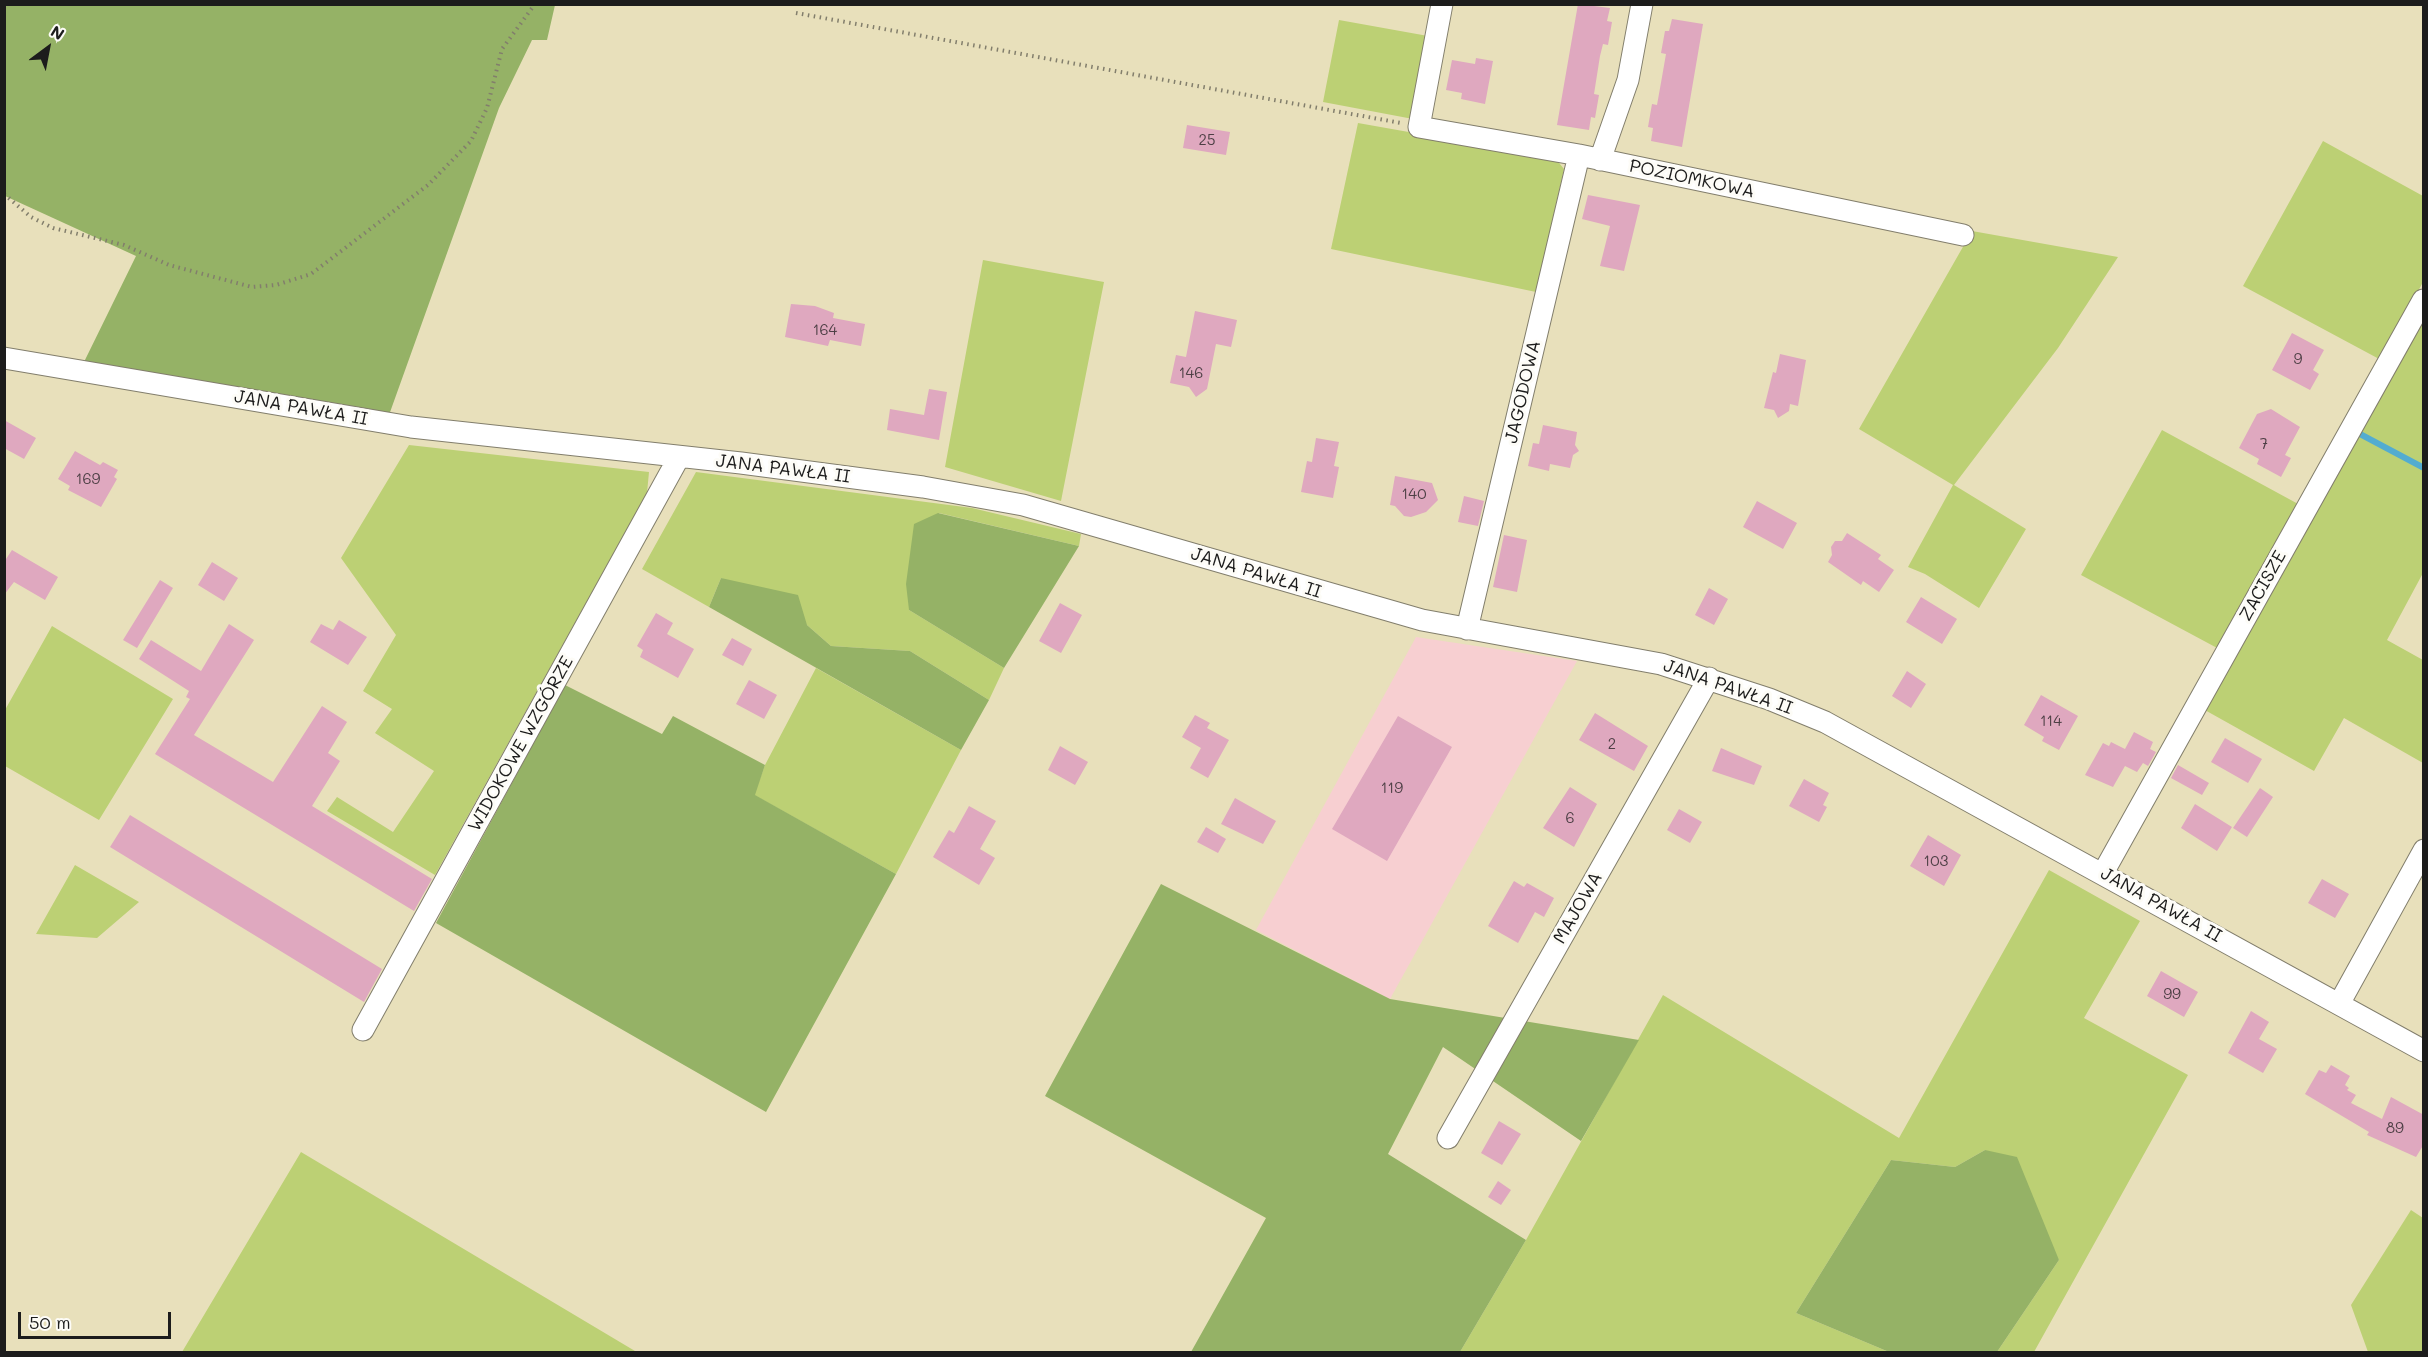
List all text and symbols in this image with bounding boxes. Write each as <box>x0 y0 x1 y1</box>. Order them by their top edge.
north arrow <box>18 18 78 78</box>
text: N <box>47 20 69 44</box>
house number: 25 <box>1198 131 1216 149</box>
street label: POZIOMKOWA <box>1627 155 1757 203</box>
house number: 164 <box>813 321 837 339</box>
street label: JAGODOWA <box>1501 339 1545 445</box>
house number: 9 <box>2294 350 2302 368</box>
house number: 146 <box>1179 364 1203 382</box>
street label: JANA PAWŁA II <box>233 386 369 430</box>
house number: 7 <box>2260 435 2268 453</box>
street label: JANA PAWŁA II <box>715 450 851 488</box>
house number: 169 <box>76 470 100 488</box>
house number: 140 <box>1402 485 1426 503</box>
street label: JANA PAWŁA II <box>1188 543 1324 603</box>
street label: ZACISZE <box>2235 547 2291 625</box>
street label: WIDOKOWE WZGÓRZE <box>464 653 578 835</box>
street label: JANA PAWŁA II <box>1661 655 1795 719</box>
house number: 114 <box>2040 712 2062 730</box>
house number: 2 <box>1608 735 1616 753</box>
house number: 119 <box>1381 779 1403 797</box>
house number: 6 <box>1565 809 1575 827</box>
house number: 103 <box>1924 852 1948 870</box>
street label: JANA PAWŁA II <box>2097 863 2225 947</box>
street label: MAJOWA <box>1549 868 1607 948</box>
house number: 99 <box>2163 985 2181 1003</box>
house number: 89 <box>2386 1119 2404 1137</box>
scale bar <box>21 1300 174 1338</box>
text: 50 m <box>29 1310 71 1334</box>

